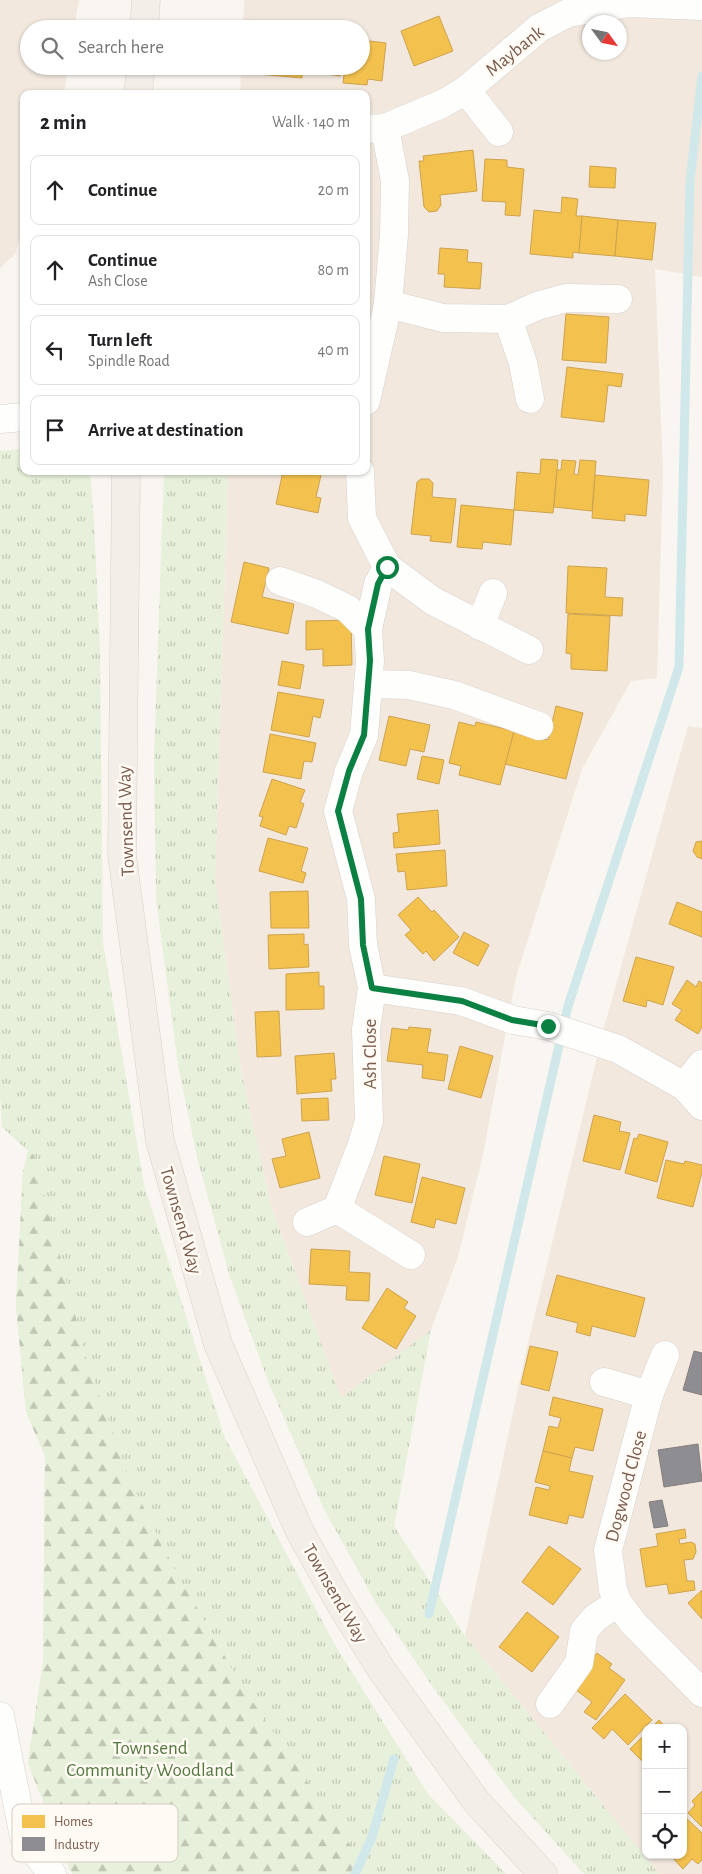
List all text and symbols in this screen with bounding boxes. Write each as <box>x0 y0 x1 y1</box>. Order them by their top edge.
north arrow <box>582 15 627 60</box>
search box <box>20 20 370 75</box>
street label: Maybank <box>482 22 548 80</box>
icon: search <box>38 34 66 62</box>
text: Search here <box>78 38 164 57</box>
text: 2 min <box>40 112 87 133</box>
text: Walk · 140 m <box>272 114 350 130</box>
icon: ahead <box>41 176 69 204</box>
text: Continue <box>88 181 157 200</box>
text: 20 m <box>318 182 349 198</box>
text: Continue <box>88 251 157 270</box>
icon: ahead <box>41 256 69 284</box>
text: 80 m <box>318 262 349 278</box>
text: Ash Close <box>88 273 148 289</box>
text: Turn left <box>88 331 152 350</box>
icon: left <box>41 336 69 364</box>
text: 40 m <box>317 342 349 358</box>
text: Spindle Road <box>88 353 170 369</box>
icon: arrive <box>41 416 69 444</box>
text: Arrive at destination <box>88 421 244 440</box>
route start <box>376 556 399 579</box>
street label: Townsend Way <box>115 765 138 877</box>
route end <box>537 1015 560 1038</box>
street label: Ash Close <box>361 1019 380 1089</box>
street label: Townsend Way <box>156 1164 205 1276</box>
street label: Dogwood Close <box>602 1429 650 1544</box>
street label: Townsend Way <box>299 1541 371 1647</box>
map controls <box>642 1724 687 1859</box>
button: + <box>642 1724 687 1769</box>
park label: Townsend Community Woodland <box>66 1739 234 1780</box>
button: − <box>642 1769 687 1814</box>
legend <box>12 1804 178 1862</box>
button: locate <box>642 1814 687 1859</box>
text: Homes <box>54 1815 93 1829</box>
text: Industry <box>54 1838 100 1852</box>

